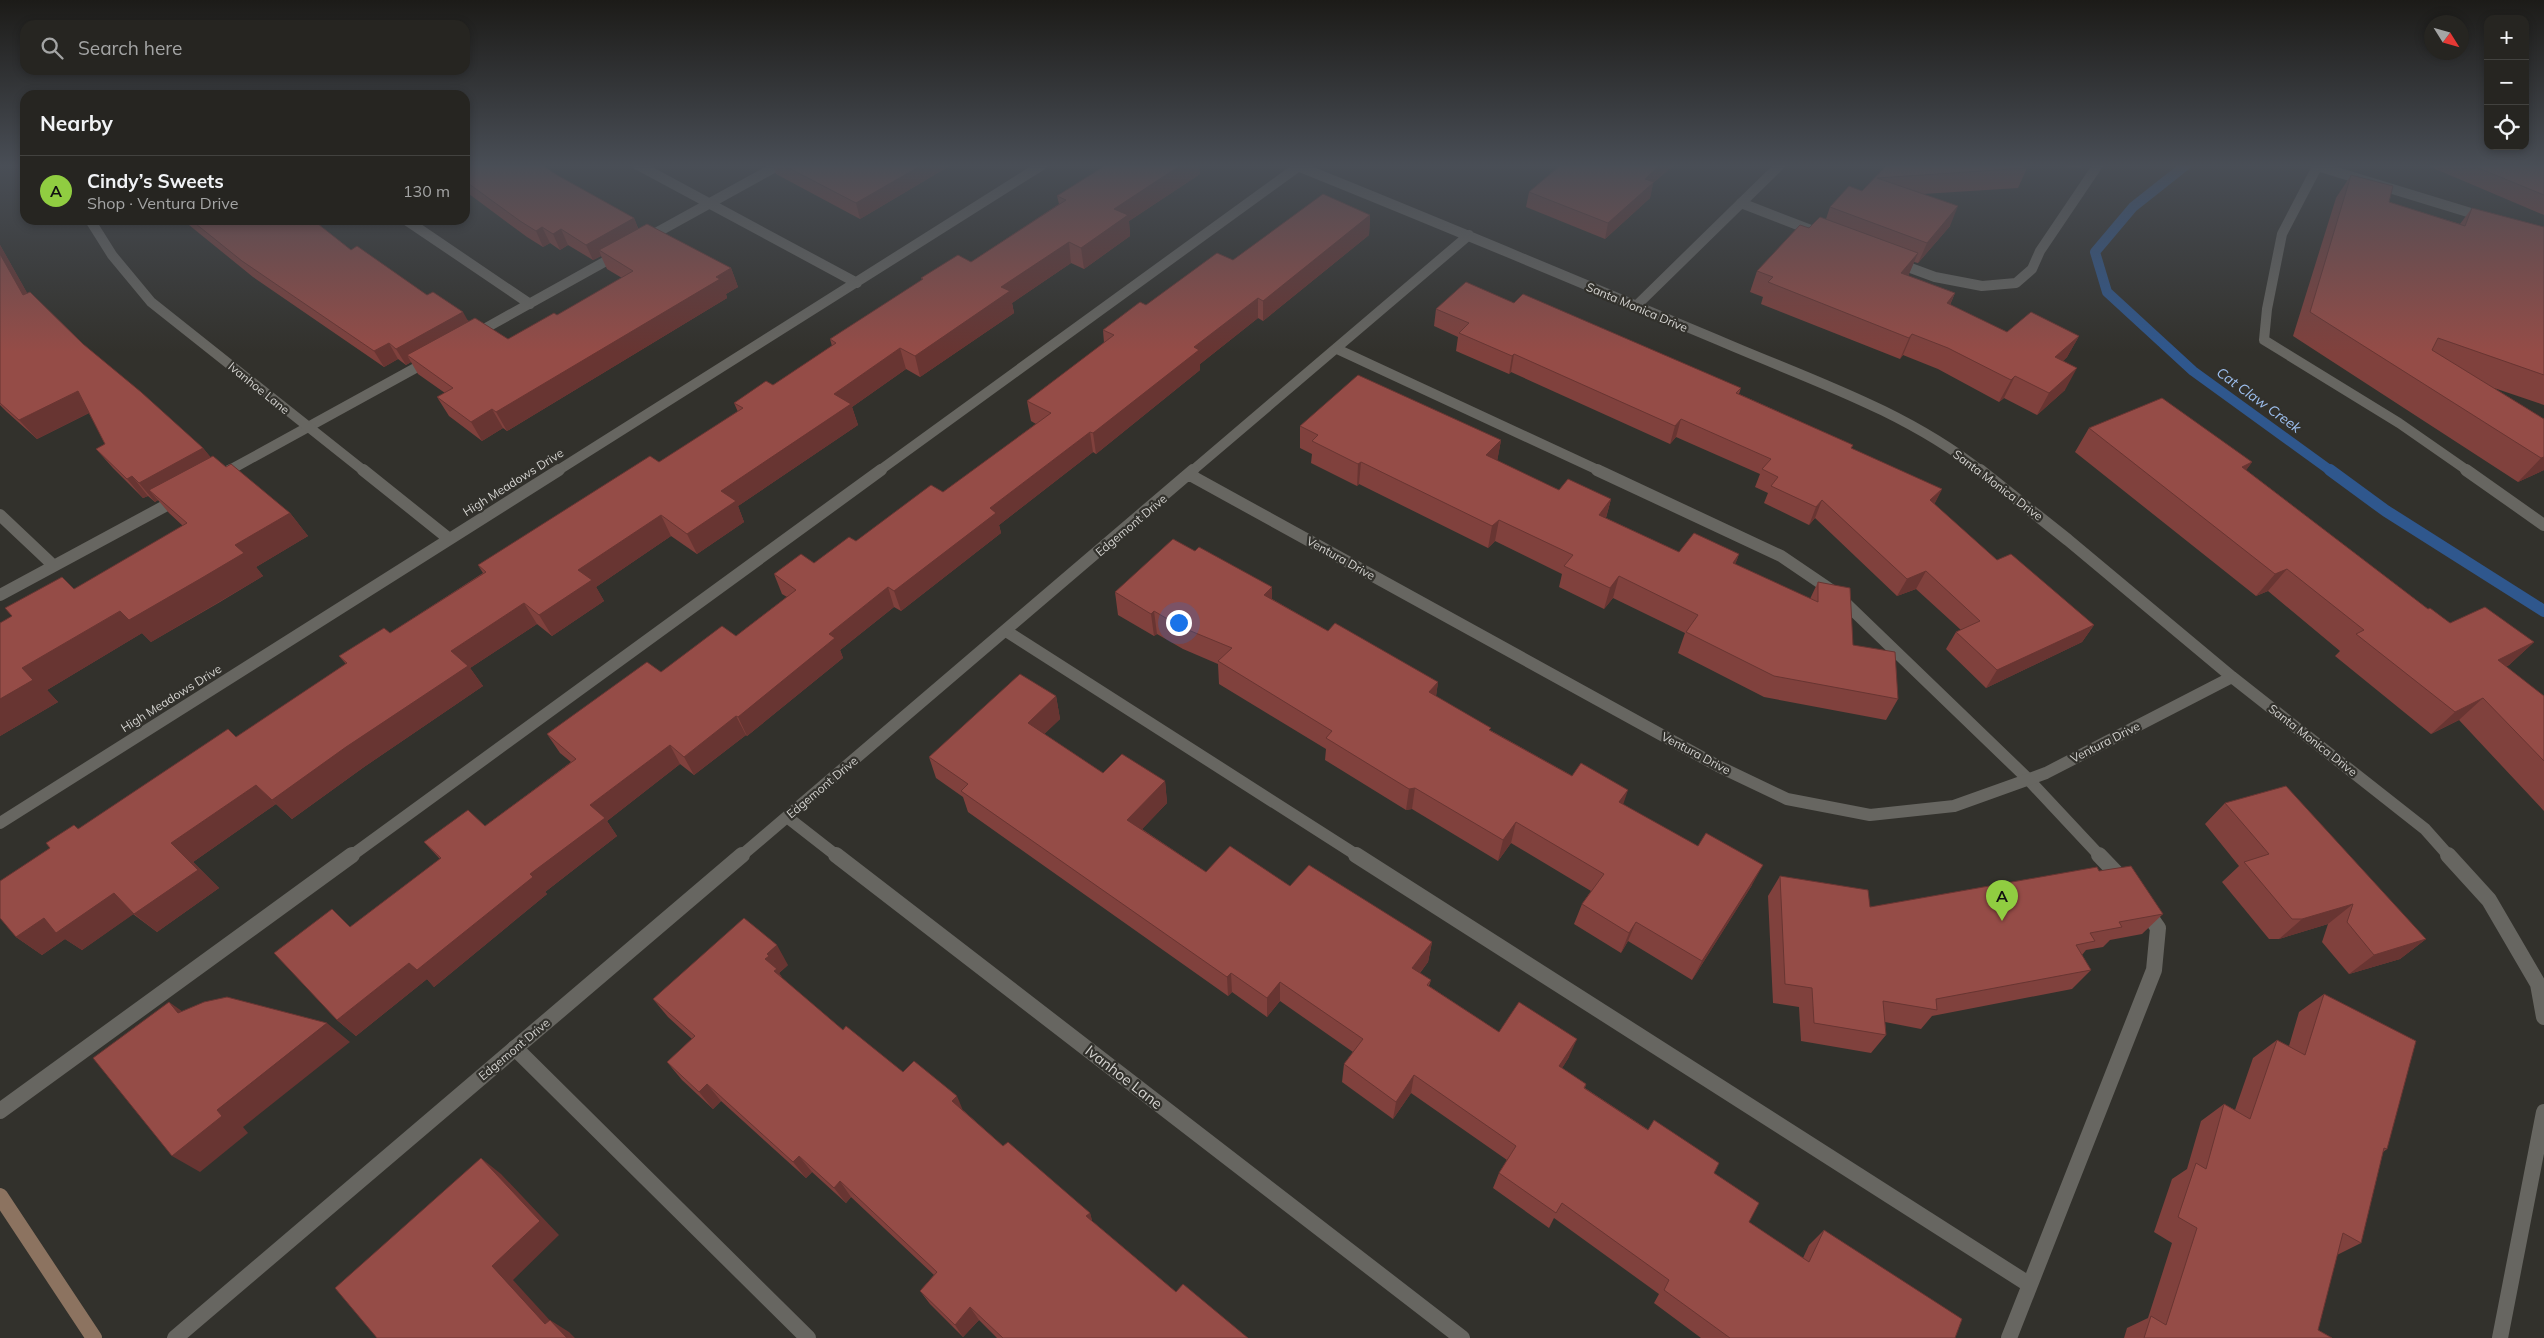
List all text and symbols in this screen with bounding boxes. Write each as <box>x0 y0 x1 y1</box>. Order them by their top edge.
north arrow <box>2424 15 2469 60</box>
map controls <box>2484 15 2529 150</box>
button: + <box>2484 15 2529 60</box>
search box <box>20 20 470 75</box>
icon: search <box>38 34 66 62</box>
text: Search here <box>78 36 182 60</box>
button: − <box>2484 60 2529 105</box>
button: locate <box>2484 105 2529 150</box>
text: Nearby <box>40 110 113 136</box>
text: Cindy’s Sweets <box>87 169 224 193</box>
text: A <box>50 181 62 201</box>
text: 130 m <box>403 181 450 201</box>
text: Shop · Ventura Drive <box>87 193 238 213</box>
street label: Santa Monica Drive <box>1584 279 1690 335</box>
street label: Ivanhoe Lane <box>225 359 293 417</box>
water label: Cat Claw Creek <box>2213 363 2306 437</box>
street label: High Meadows Drive <box>460 445 566 519</box>
street label: Santa Monica Drive <box>1950 446 2046 524</box>
street label: Edgemont Drive <box>1092 491 1170 559</box>
street label: Ventura Drive <box>1304 533 1378 583</box>
your location <box>1166 610 1192 636</box>
street label: High Meadows Drive <box>118 661 224 735</box>
street label: Santa Monica Drive <box>2266 701 2360 779</box>
street label: Ventura Drive <box>2068 718 2142 766</box>
street label: Ventura Drive <box>1659 729 1733 777</box>
street label: Edgemont Drive <box>783 753 861 821</box>
pin: A <box>1986 880 2018 921</box>
street label: Edgemont Drive <box>475 1015 553 1083</box>
street label: Ivanhoe Lane <box>1081 1041 1167 1113</box>

